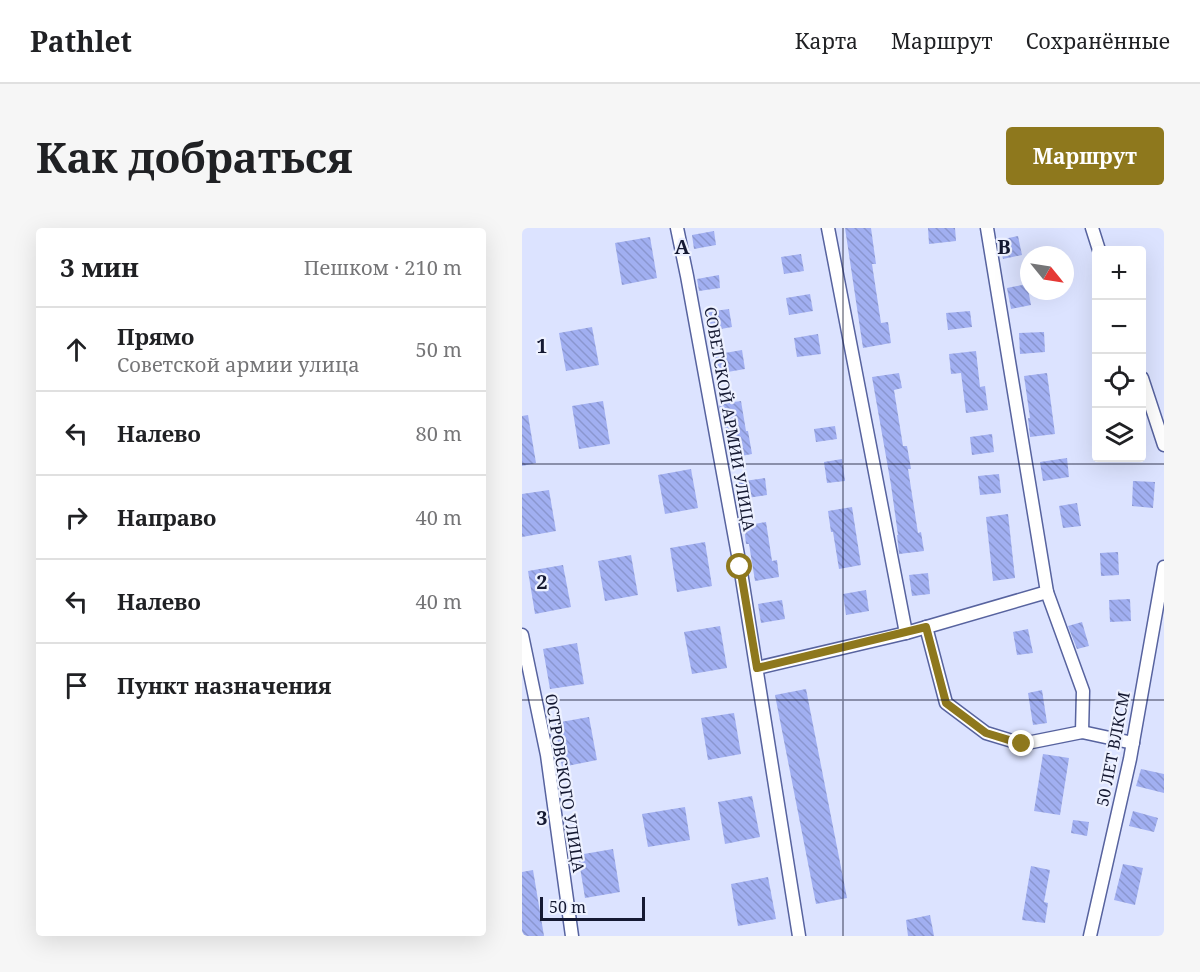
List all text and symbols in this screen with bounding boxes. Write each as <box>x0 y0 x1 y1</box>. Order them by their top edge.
text: Pathlet <box>30 22 132 60</box>
text: Карта <box>795 27 858 55</box>
text: Маршрут <box>891 27 993 55</box>
text: Сохранённые <box>1026 27 1170 55</box>
button: Маршрут <box>1006 127 1164 185</box>
text: Как добраться <box>36 128 353 185</box>
text: A <box>674 233 690 260</box>
text: B <box>997 233 1011 260</box>
north arrow <box>1020 246 1074 300</box>
map controls <box>1092 246 1146 462</box>
button: + <box>1092 246 1146 300</box>
text: 3 мин <box>60 249 139 285</box>
text: Пешком · 210 m <box>304 254 462 281</box>
button: − <box>1092 300 1146 354</box>
street label: СОВЕТСКОЙ АРМИИ УЛИЦА <box>699 305 761 534</box>
text: Прямо <box>117 321 194 351</box>
text: 1 <box>536 332 548 359</box>
icon: ahead <box>60 333 93 366</box>
text: 50 m <box>416 336 462 363</box>
text: Советской армии улица <box>117 351 360 378</box>
button: locate <box>1092 354 1146 408</box>
button: layers <box>1092 408 1146 462</box>
icon: left <box>60 417 93 450</box>
text: Налево <box>117 418 201 448</box>
text: 80 m <box>416 420 462 447</box>
icon: right <box>60 501 93 534</box>
text: Направо <box>117 502 216 532</box>
text: 40 m <box>416 504 462 531</box>
route start <box>726 553 752 579</box>
text: 2 <box>536 568 548 595</box>
icon: left <box>60 585 93 618</box>
text: Налево <box>117 586 201 616</box>
text: 40 m <box>416 588 462 615</box>
icon: arrive <box>60 669 93 702</box>
text: Пункт назначения <box>117 670 331 700</box>
street label: 50 ЛЕТ ВЛКСМ <box>1091 690 1135 808</box>
street label: ОСТРОВСКОГО УЛИЦА <box>540 692 590 875</box>
route end <box>1008 730 1034 756</box>
text: 3 <box>536 804 548 831</box>
scale bar <box>540 894 645 922</box>
text: 50 m <box>549 896 586 918</box>

